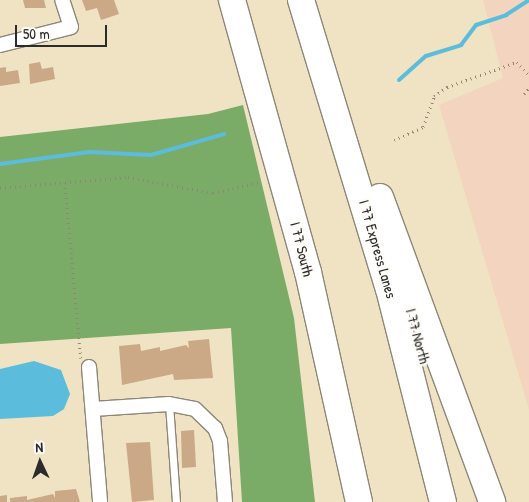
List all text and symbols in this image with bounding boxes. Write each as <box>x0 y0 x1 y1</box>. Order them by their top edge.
scale bar <box>18 15 110 47</box>
text: 50 m <box>23 23 50 44</box>
street label: I 77 Express Lanes <box>355 198 401 300</box>
street label: I 77 South <box>287 220 317 278</box>
street label: I 77 North <box>402 306 434 366</box>
north arrow <box>15 437 65 487</box>
text: N <box>35 437 43 456</box>

